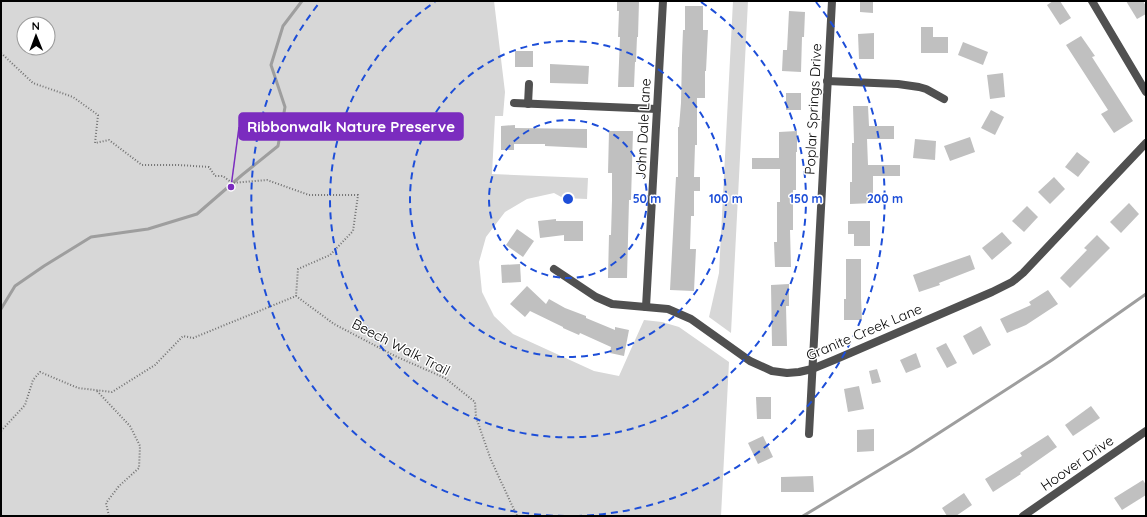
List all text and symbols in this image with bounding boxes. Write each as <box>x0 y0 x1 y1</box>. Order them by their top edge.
north arrow <box>16 16 56 56</box>
text: N <box>32 19 40 33</box>
street label: Poplar Springs Drive <box>801 43 825 175</box>
street label: John Dale Lane <box>631 78 655 180</box>
callout: Ribbonwalk Nature Preserve <box>239 113 463 140</box>
text: Ribbonwalk Nature Preserve <box>247 117 455 136</box>
text: 50 m <box>633 191 661 206</box>
text: 100 m <box>709 191 743 206</box>
text: 150 m <box>789 191 823 206</box>
text: 200 m <box>867 191 903 206</box>
centre of rings <box>561 192 575 206</box>
street label: Granite Creek Lane <box>803 299 925 365</box>
street label: Beech Walk Trail <box>349 314 453 380</box>
street label: Hoover Drive <box>1037 431 1117 495</box>

